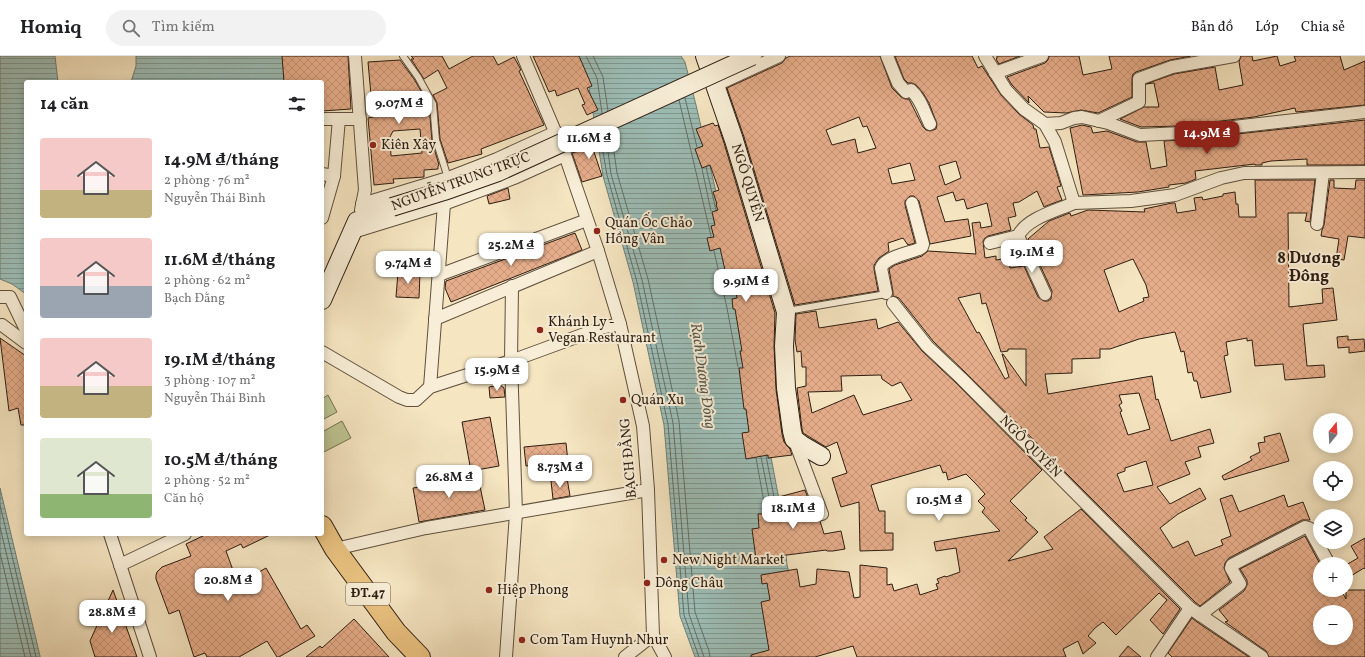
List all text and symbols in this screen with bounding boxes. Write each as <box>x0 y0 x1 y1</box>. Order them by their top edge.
search box <box>106 10 386 46</box>
text: Homiq <box>20 15 82 41</box>
icon: search <box>120 17 142 39</box>
text: Tìm kiếm <box>152 17 215 38</box>
text: Bản đồ <box>1191 18 1233 37</box>
text: Lớp <box>1255 18 1279 37</box>
text: Chia sẻ <box>1301 18 1345 37</box>
pin: 9.07M ₫ <box>362 91 436 125</box>
text: 14 căn <box>40 93 89 116</box>
icon: filters <box>286 93 308 115</box>
text: 9.07M ₫ <box>375 95 423 113</box>
pin: 14.9M ₫ <box>1170 121 1244 155</box>
text: 14.9M ₫ <box>1183 125 1231 143</box>
pin: 11.6M ₫ <box>552 126 626 160</box>
text: 11.6M ₫ <box>567 130 611 148</box>
place label: Kiên Xây <box>381 136 436 155</box>
marker: Kiên Xây <box>368 140 378 150</box>
street label: NGÔ QUYỀN <box>726 141 770 224</box>
street label: NGUYỄN TRUNG TRỰC <box>388 146 533 216</box>
text: 14.9M ₫/tháng <box>164 149 279 172</box>
icon: home <box>72 154 120 202</box>
text: 2 phòng · 76 m² <box>164 172 250 190</box>
text: Nguyễn Thái Bình <box>164 190 266 208</box>
place label: Quán Ốc Chảo Hồng Vân <box>605 212 692 249</box>
marker: Quán Ốc Chảo Hồng Vân <box>592 226 602 236</box>
pin: 25.2M ₫ <box>474 233 548 267</box>
text: 25.2M ₫ <box>488 237 534 255</box>
pin: 19.1M ₫ <box>995 240 1069 274</box>
text: 19.1M ₫ <box>1010 244 1054 262</box>
district label: 8 Dương Đông <box>1277 248 1341 288</box>
text: 11.6M ₫/tháng <box>164 249 275 272</box>
pin: 9.74M ₫ <box>371 251 445 285</box>
icon: home <box>72 254 120 302</box>
text: 9.74M ₫ <box>385 255 431 273</box>
pin: 9.91M ₫ <box>709 269 783 303</box>
text: 2 phòng · 62 m² <box>164 272 250 290</box>
text: 9.91M ₫ <box>723 273 769 291</box>
text: Bạch Đằng <box>164 290 225 308</box>
place label: Khánh Ly - Vegan Restaurant <box>548 313 656 348</box>
water label: Rạch Dương Đông <box>684 322 720 431</box>
marker: Khánh Ly - Vegan Restaurant <box>535 325 545 335</box>
text: 19.1M ₫/tháng <box>164 349 275 372</box>
icon: home <box>72 354 120 402</box>
pin: 15.9M ₫ <box>460 358 534 392</box>
text: 15.9M ₫ <box>474 362 520 380</box>
text: 3 phòng · 107 m² <box>164 372 255 390</box>
text: Nguyễn Thái Bình <box>164 390 266 408</box>
place label: Quán Xu <box>631 391 684 410</box>
marker: Quán Xu <box>618 395 628 405</box>
street label: NGÔ QUYỀN <box>995 410 1067 482</box>
north arrow <box>1313 413 1353 453</box>
map controls <box>1313 413 1353 645</box>
street label: BẠCH ĐẰNG <box>613 417 642 499</box>
text: 10.5M ₫/tháng <box>164 449 278 472</box>
icon: home <box>72 454 120 502</box>
pin: 8.73M ₫ <box>523 455 597 489</box>
text: 8.73M ₫ <box>537 459 583 477</box>
button: locate <box>1313 461 1353 501</box>
pin: 26.8M ₫ <box>412 465 486 499</box>
text: 26.8M ₫ <box>425 469 473 487</box>
text: 2 phòng · 52 m² <box>164 472 250 490</box>
pin: 10.5M ₫ <box>902 488 976 522</box>
text: Căn hộ <box>164 490 204 508</box>
text: 10.5M ₫ <box>916 492 962 510</box>
pin: 18.1M ₫ <box>756 496 830 530</box>
text: 18.1M ₫ <box>771 500 815 518</box>
button: layers <box>1313 509 1353 549</box>
place label: New Night Market <box>672 551 785 570</box>
marker: New Night Market <box>659 555 669 565</box>
button: + <box>1313 557 1353 597</box>
pin: 20.8M ₫ <box>191 568 265 602</box>
text: 20.8M ₫ <box>204 572 252 590</box>
place label: Dông Châu <box>655 574 723 593</box>
marker: Dông Châu <box>642 578 652 588</box>
place label: Hiệp Phong <box>497 581 569 600</box>
road number: ĐT.47 <box>346 583 390 605</box>
marker: Hiệp Phong <box>484 585 494 595</box>
pin: 28.8M ₫ <box>75 600 149 634</box>
text: 28.8M ₫ <box>88 604 136 622</box>
button: − <box>1313 605 1353 645</box>
place label: Com Tam Huynh Nhur <box>530 631 669 650</box>
marker: Com Tam Huynh Nhur <box>517 635 527 645</box>

